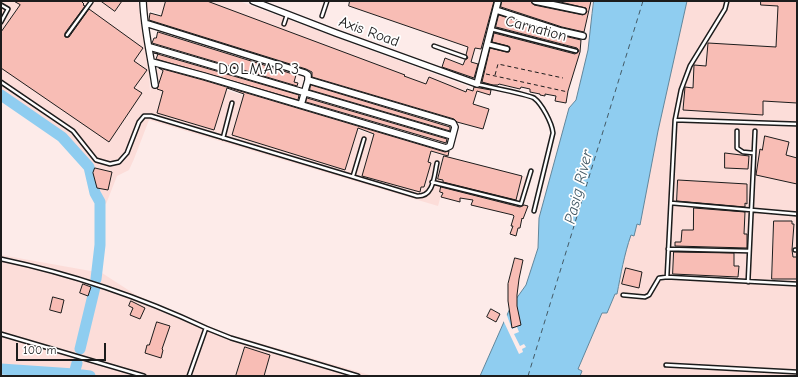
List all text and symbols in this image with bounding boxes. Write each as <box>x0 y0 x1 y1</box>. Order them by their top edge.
street label: Carnation <box>503 12 569 46</box>
street label: Axis Road <box>336 13 402 51</box>
district label: DOLMAR 3 <box>218 59 300 79</box>
water label: Pasig River <box>561 148 597 226</box>
scale bar <box>18 335 108 361</box>
text: 100 m <box>23 343 56 357</box>

